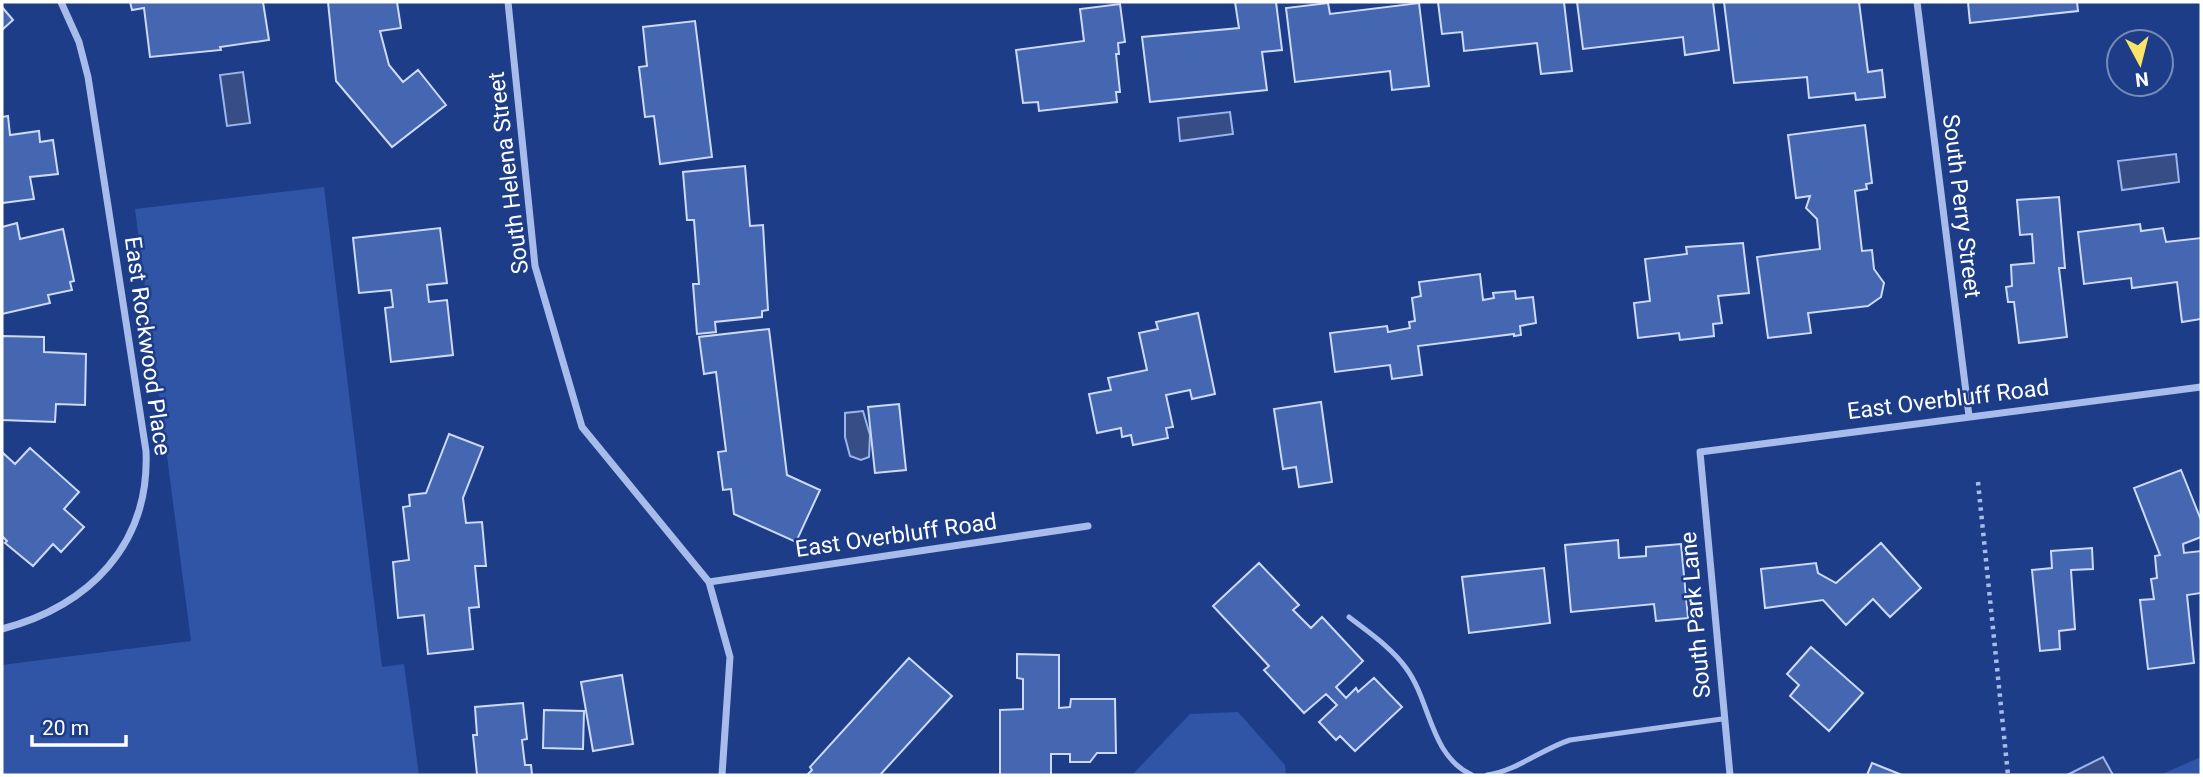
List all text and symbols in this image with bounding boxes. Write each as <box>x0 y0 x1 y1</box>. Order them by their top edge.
north arrow <box>2105 28 2175 98</box>
text: N <box>2134 67 2150 92</box>
street label: South Helena Street <box>483 70 534 275</box>
street label: South Perry Street <box>1937 113 1986 300</box>
street label: East Rockwood Place <box>119 235 176 457</box>
street label: East Overbluff Road <box>1846 374 2051 425</box>
street label: East Overbluff Road <box>794 508 999 563</box>
street label: South Park Lane <box>1675 530 1716 699</box>
scale bar <box>32 704 126 748</box>
text: 20 m <box>42 716 89 740</box>

